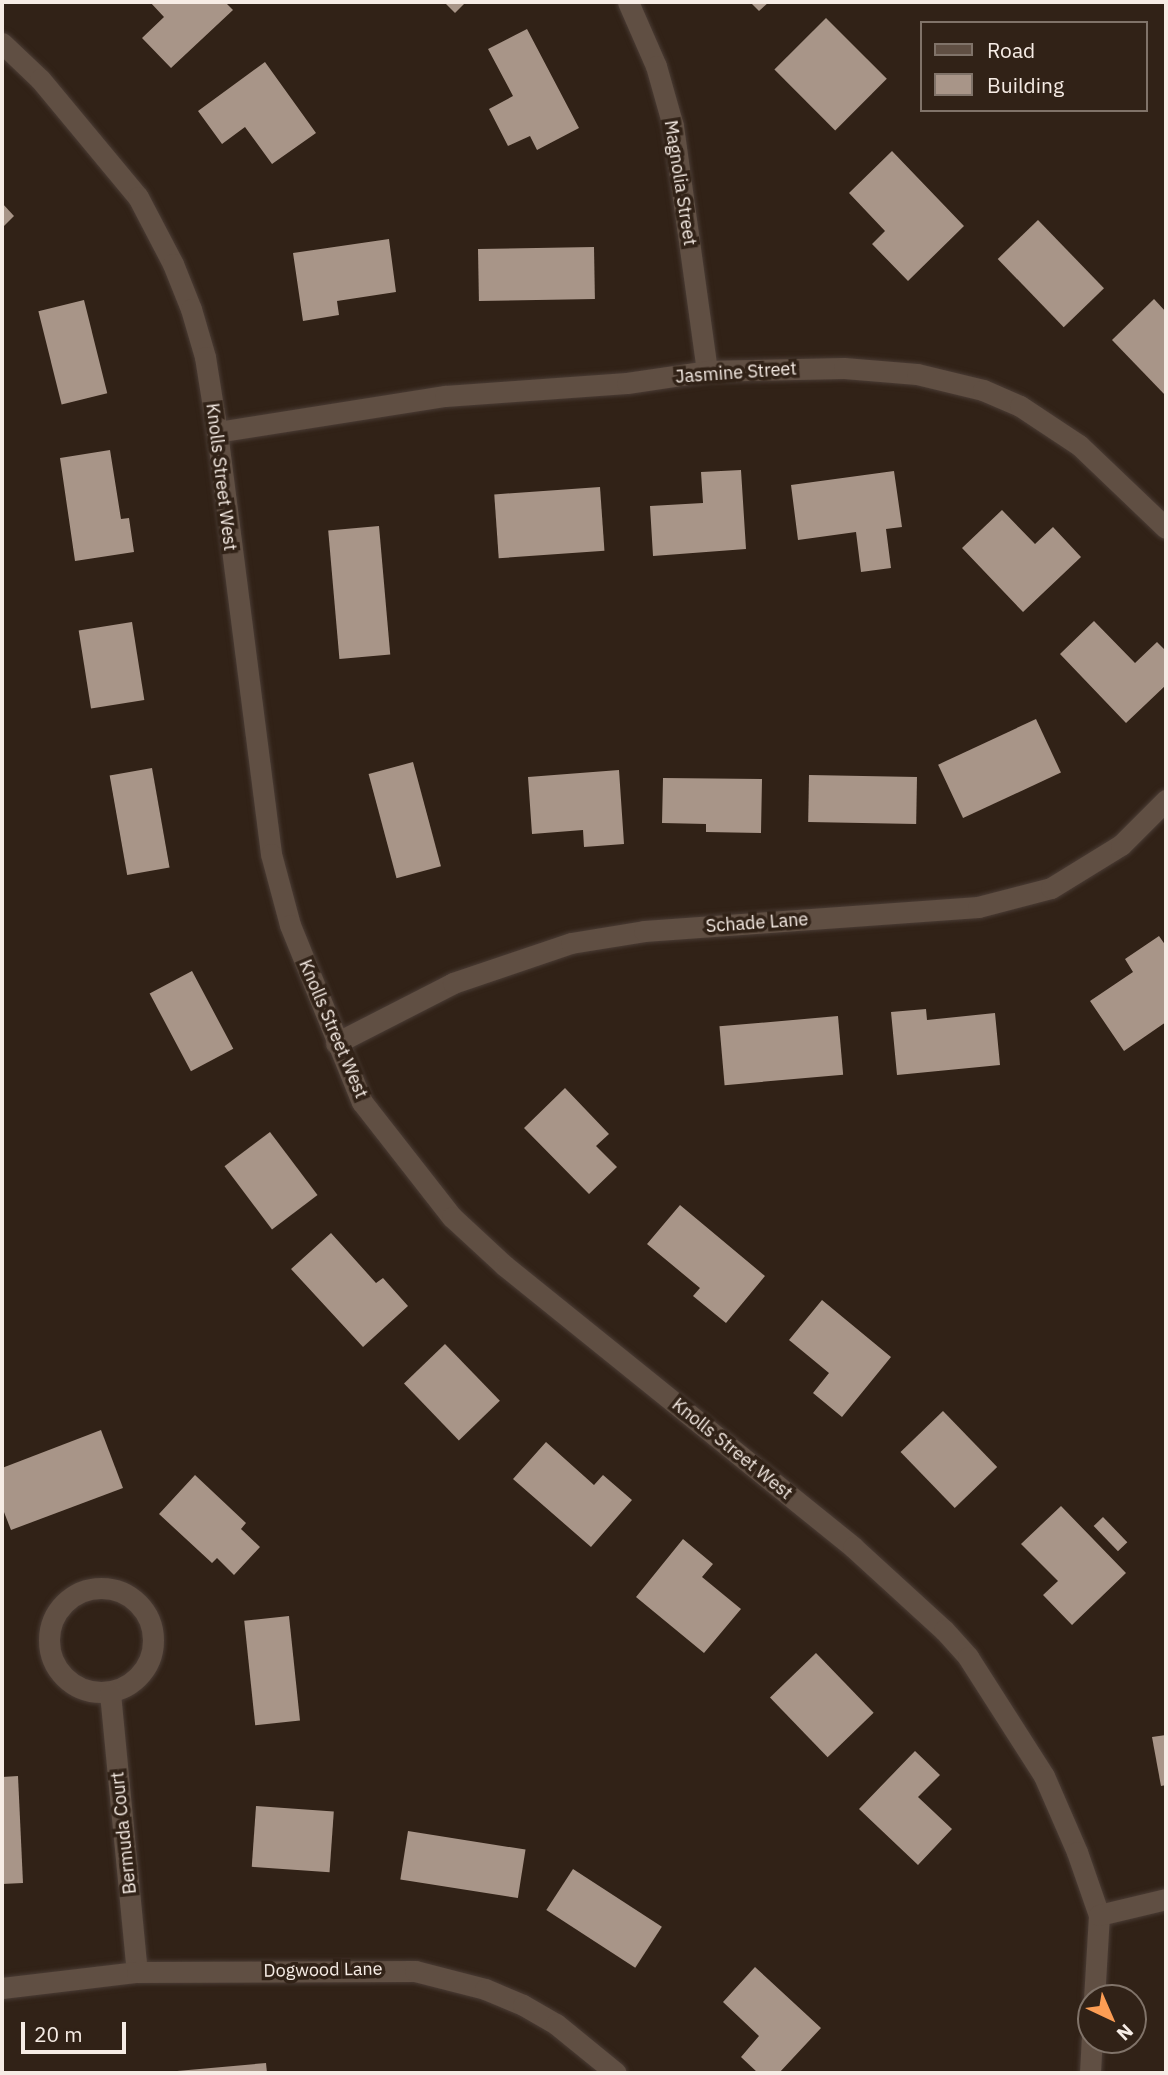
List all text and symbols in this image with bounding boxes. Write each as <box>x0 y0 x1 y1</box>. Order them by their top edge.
legend <box>920 21 1147 112</box>
text: Road <box>987 36 1035 64</box>
text: Building <box>987 71 1064 99</box>
street label: Magnolia Street <box>659 119 701 247</box>
street label: Jasmine Street <box>675 358 797 388</box>
street label: Knolls Street West <box>201 402 241 552</box>
street label: Schade Lane <box>705 909 809 937</box>
street label: Knolls Street West <box>294 956 372 1102</box>
street label: Knolls Street West <box>668 1394 796 1504</box>
street label: Bermuda Court <box>107 1771 141 1895</box>
street label: Dogwood Lane <box>263 1958 383 1982</box>
north arrow <box>1077 1984 1147 2054</box>
scale bar <box>24 2008 130 2052</box>
text: N <box>1112 2019 1138 2046</box>
text: 20 m <box>34 2020 83 2048</box>

